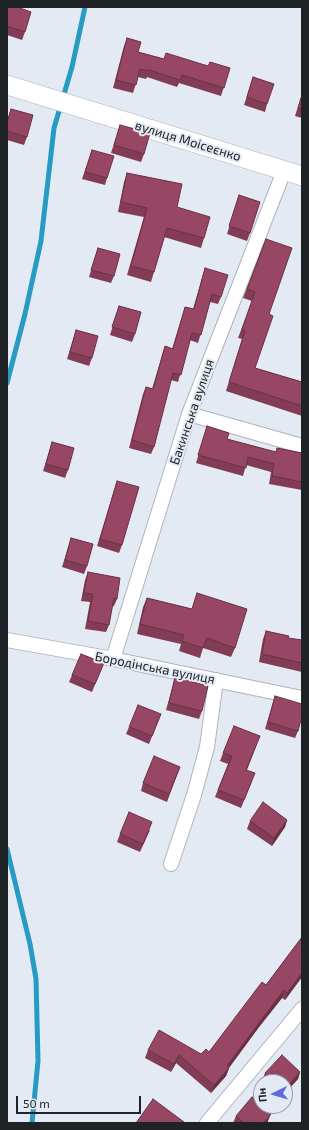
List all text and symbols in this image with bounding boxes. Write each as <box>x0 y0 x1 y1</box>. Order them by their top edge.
street label: вулиця Моісеєнко <box>133 117 243 165</box>
street label: Бакинська вулиця <box>167 357 217 467</box>
street label: Бородінська вулиця <box>94 649 216 687</box>
north arrow <box>253 1074 293 1114</box>
text: Пн <box>254 1087 269 1103</box>
scale bar <box>18 1088 143 1114</box>
text: 50 m <box>23 1096 50 1110</box>

